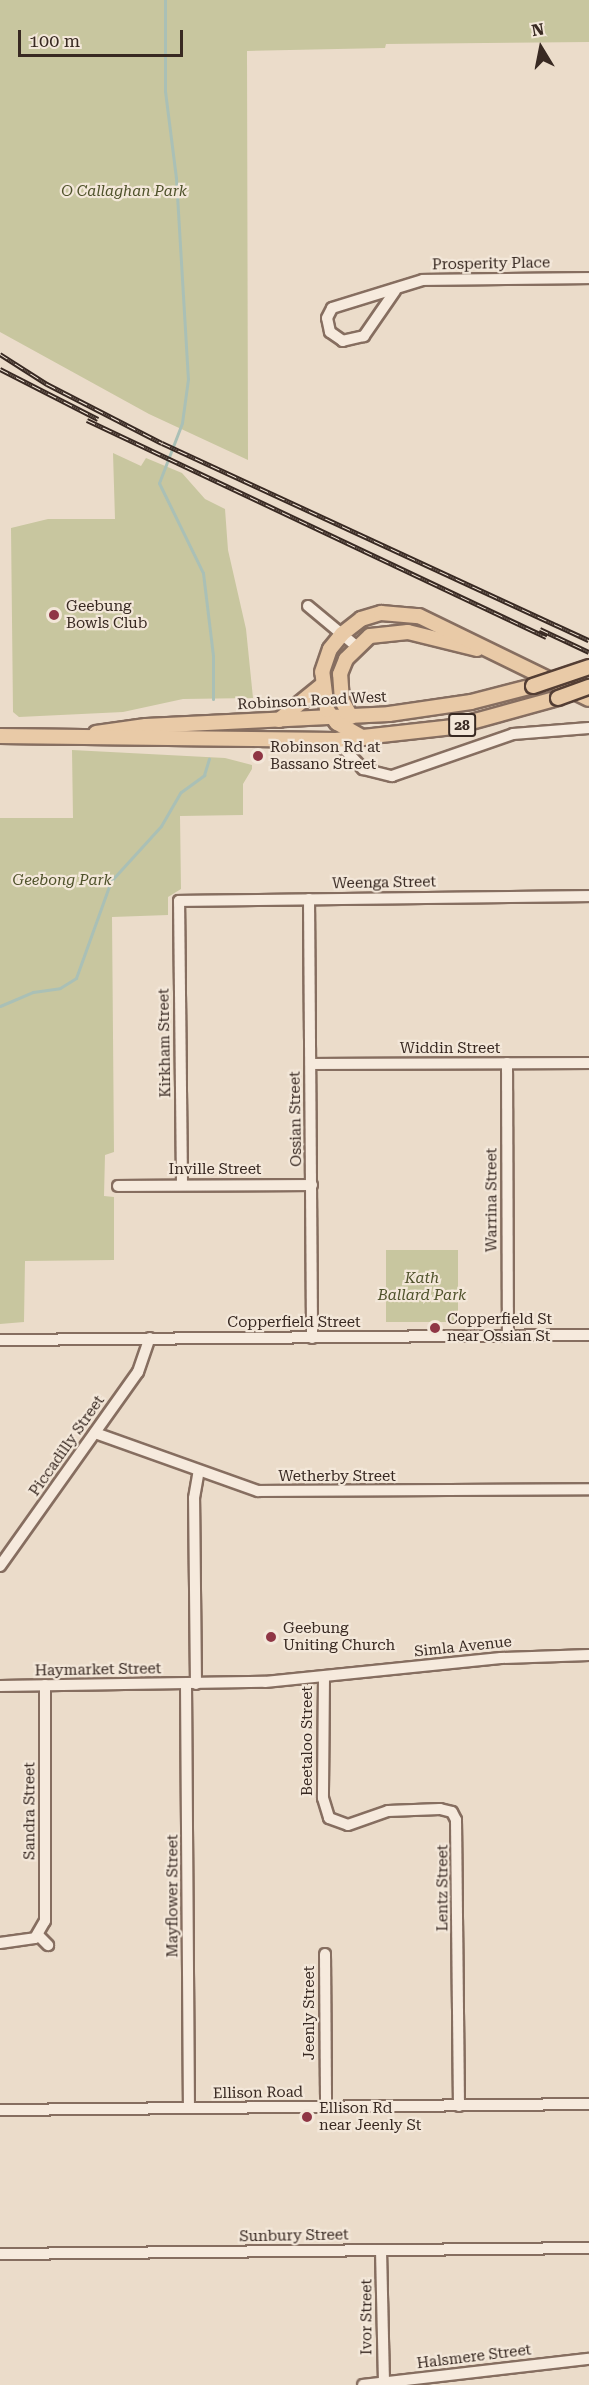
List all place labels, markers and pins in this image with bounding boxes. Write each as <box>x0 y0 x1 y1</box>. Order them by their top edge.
place label: Geebung Bowls Club <box>66 597 147 632</box>
marker: Geebung Bowls Club <box>47 608 61 622</box>
place label: Robinson Rd at Bassano Street <box>270 738 380 773</box>
marker: Robinson Rd at Bassano Street <box>251 749 265 763</box>
place label: Copperfield St near Ossian St <box>447 1310 552 1345</box>
marker: Copperfield St near Ossian St <box>428 1321 442 1335</box>
place label: Geebung Uniting Church <box>283 1619 395 1654</box>
marker: Geebung Uniting Church <box>264 1630 278 1644</box>
place label: Ellison Rd near Jeenly St <box>319 2099 421 2134</box>
marker: Ellison Rd near Jeenly St <box>300 2110 314 2124</box>

